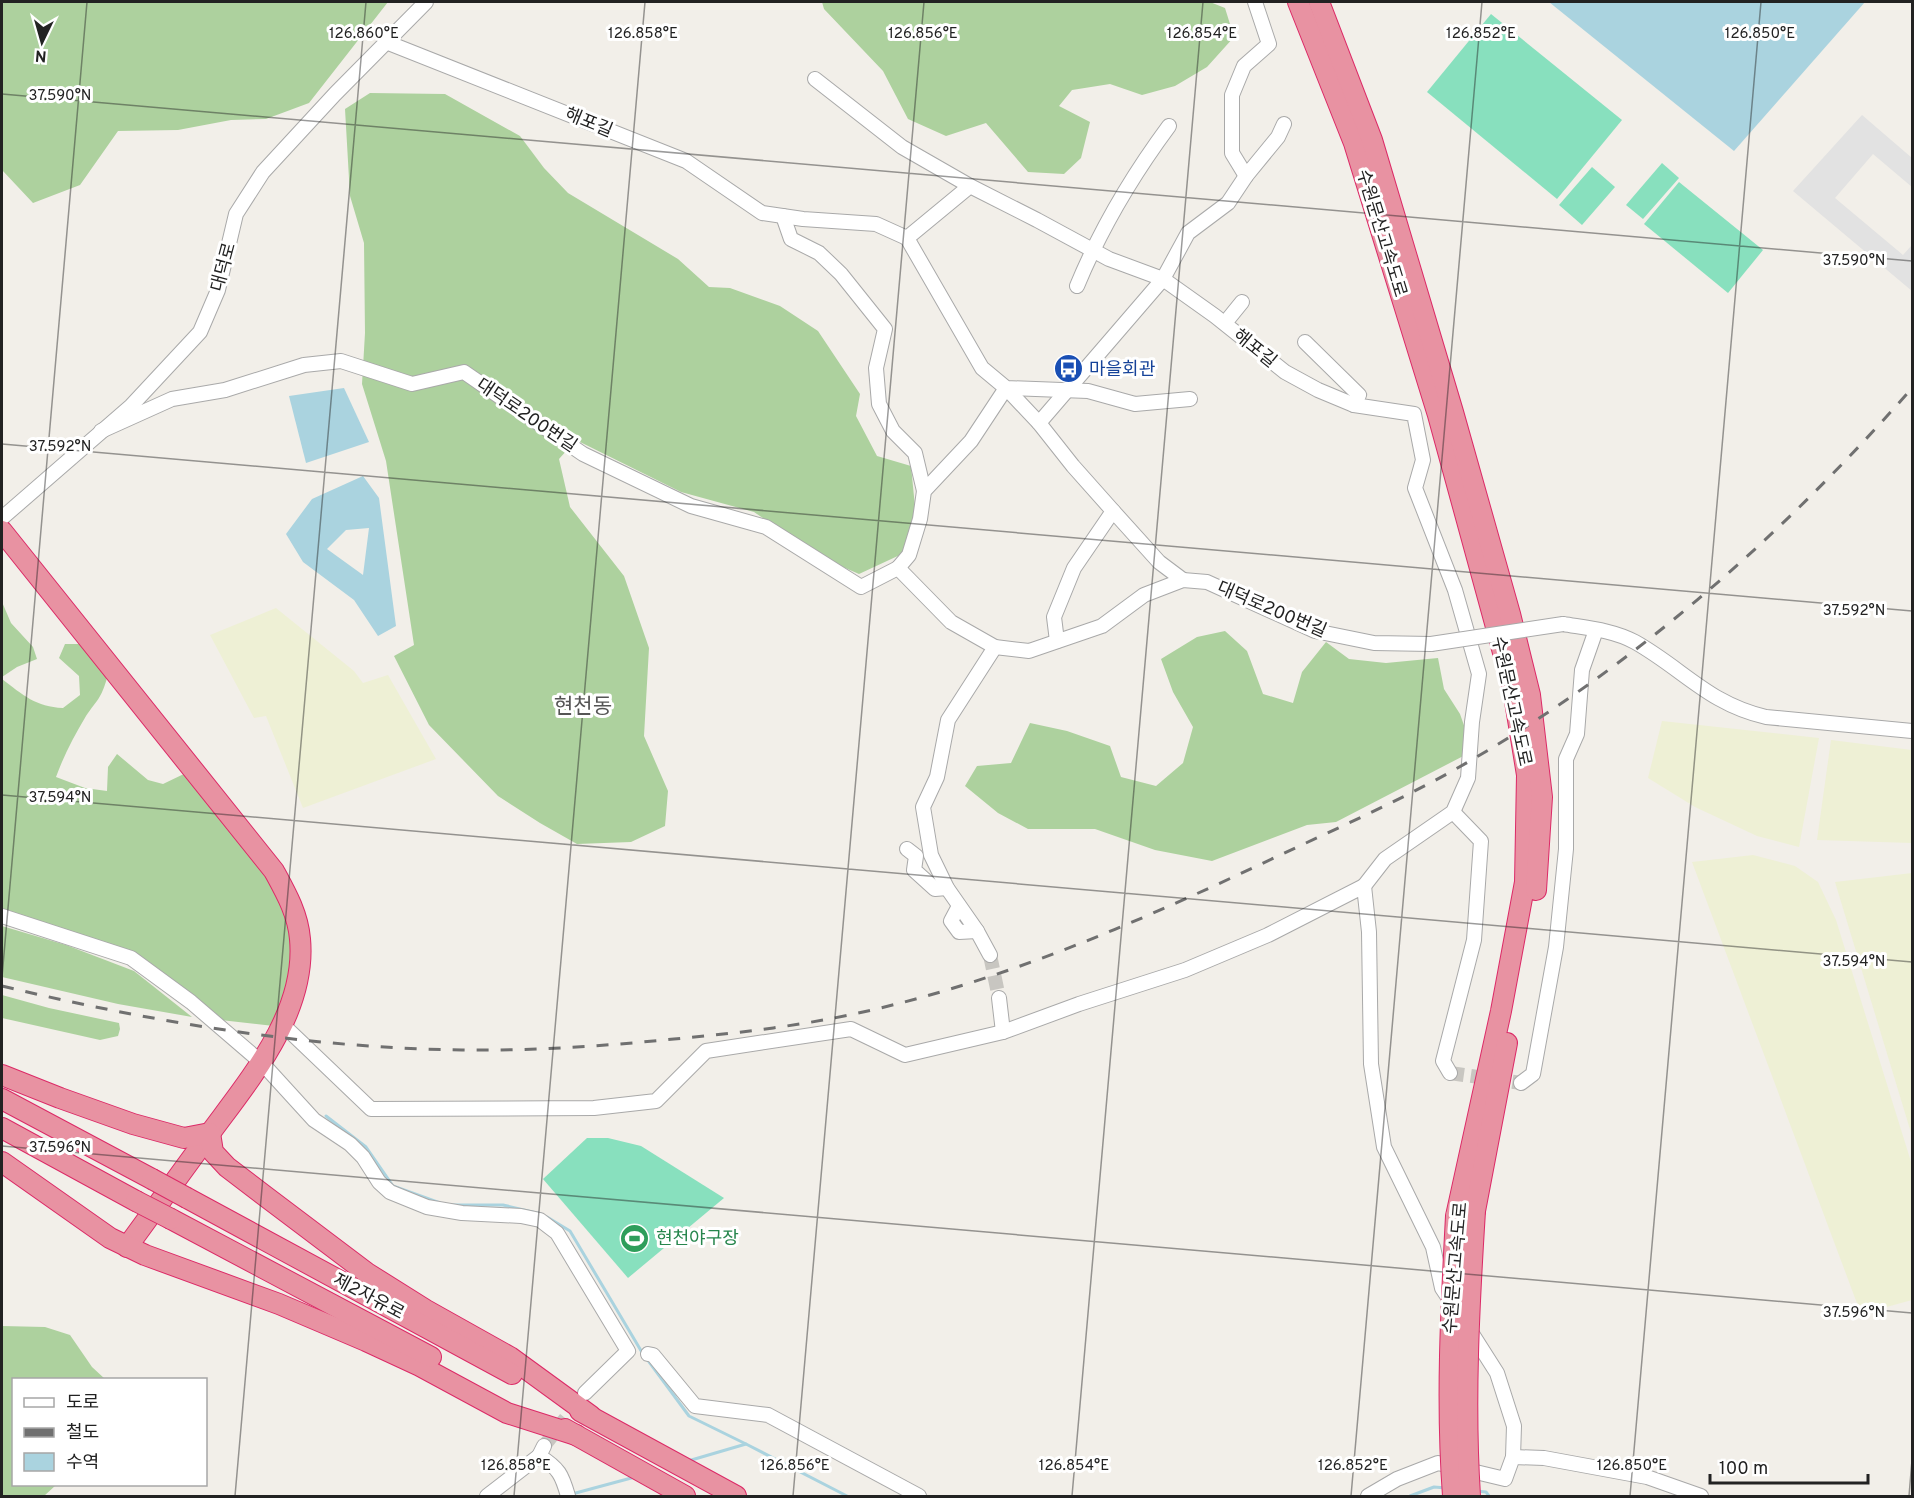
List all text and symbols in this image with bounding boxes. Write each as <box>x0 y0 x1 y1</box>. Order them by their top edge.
north arrow <box>12 12 72 72</box>
text: 126.860°E <box>329 25 399 44</box>
text: 126.858°E <box>608 25 678 44</box>
text: 126.856°E <box>888 25 958 44</box>
text: 126.854°E <box>1167 25 1237 44</box>
text: 126.852°E <box>1446 25 1516 44</box>
text: 126.850°E <box>1725 25 1795 44</box>
text: N <box>34 44 47 65</box>
text: 37.590°N <box>29 87 91 106</box>
street label: 해포길 <box>561 103 616 143</box>
street label: 수원문산고속도로 <box>1350 167 1411 300</box>
street label: 대덕로 <box>207 240 242 294</box>
text: 37.590°N <box>1823 252 1885 271</box>
street label: 해포길 <box>1228 325 1281 374</box>
bus stop icon: 마을회관 <box>1052 353 1084 385</box>
place label: 마을회관 <box>1089 359 1156 382</box>
street label: 대덕로200번길 <box>471 374 581 458</box>
text: 37.592°N <box>29 438 91 457</box>
street label: 대덕로200번길 <box>1213 577 1330 644</box>
text: 37.592°N <box>1823 602 1885 621</box>
street label: 수원문산고속도로 <box>1486 634 1536 768</box>
district label: 현천동 <box>554 694 612 721</box>
text: 37.594°N <box>29 789 91 808</box>
text: 37.594°N <box>1823 953 1885 972</box>
text: 37.596°N <box>29 1139 91 1158</box>
street label: 수원문산고속도로 <box>1439 1201 1474 1335</box>
sports icon: 현천야구장 <box>619 1222 651 1254</box>
place label: 현천야구장 <box>656 1228 739 1251</box>
street label: 제2자유로 <box>329 1269 408 1326</box>
text: 37.596°N <box>1823 1304 1885 1323</box>
legend <box>12 1378 207 1486</box>
text: 도로 <box>66 1392 99 1415</box>
text: 철도 <box>66 1422 99 1445</box>
scale bar <box>1710 1447 1868 1485</box>
text: 수역 <box>66 1452 99 1475</box>
text: 126.858°E <box>481 1457 551 1476</box>
text: 126.856°E <box>760 1457 830 1476</box>
text: 126.854°E <box>1039 1457 1109 1476</box>
text: 126.852°E <box>1318 1457 1388 1476</box>
text: 126.850°E <box>1597 1457 1667 1476</box>
text: 100 m <box>1719 1458 1768 1481</box>

